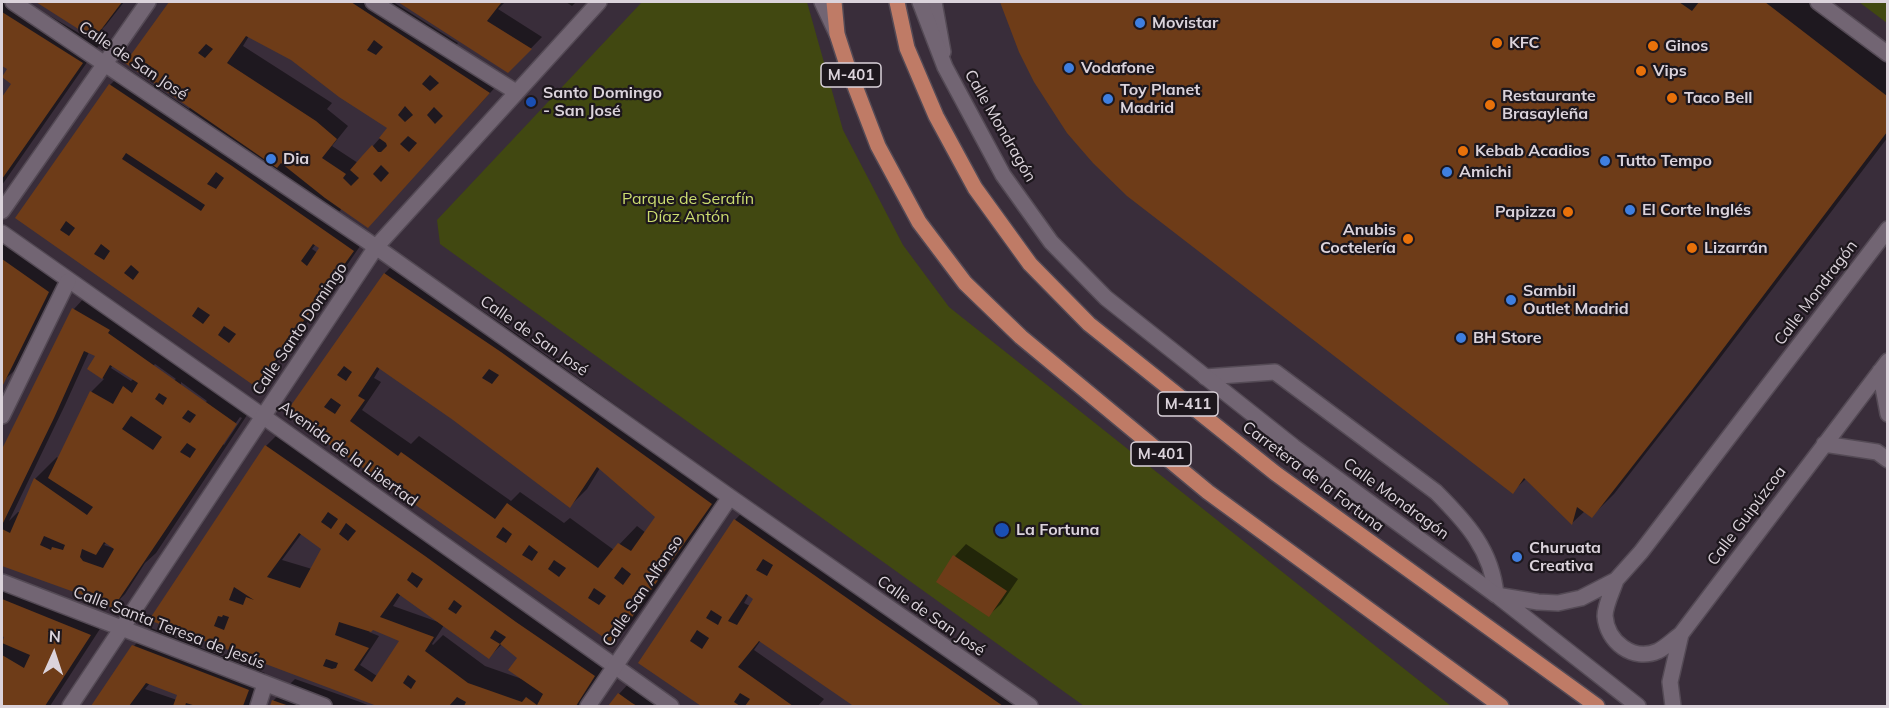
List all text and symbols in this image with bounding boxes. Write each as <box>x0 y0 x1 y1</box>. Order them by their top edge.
place label: Movistar <box>1152 13 1218 33</box>
marker: Movistar <box>1133 16 1147 30</box>
street label: Calle de San José <box>75 17 191 105</box>
place label: KFC <box>1509 33 1540 53</box>
marker: KFC <box>1490 36 1504 50</box>
place label: Ginos <box>1665 36 1708 56</box>
marker: Ginos <box>1646 39 1660 53</box>
place label: Vodafone <box>1081 58 1154 78</box>
marker: Vodafone <box>1062 61 1076 75</box>
place label: Vips <box>1653 61 1687 81</box>
road number: M-401 <box>821 63 881 87</box>
marker: Vips <box>1634 64 1648 78</box>
street label: Calle Mondragón <box>960 67 1040 185</box>
place label: Toy Planet Madrid <box>1120 80 1200 118</box>
place label: Santo Domingo - San José <box>543 83 662 121</box>
place label: Restaurante Brasayleña <box>1502 86 1596 124</box>
place label: Taco Bell <box>1684 88 1752 108</box>
marker: Taco Bell <box>1665 91 1679 105</box>
marker: Toy Planet Madrid <box>1101 92 1115 106</box>
marker: Santo Domingo - San José <box>524 95 538 109</box>
marker: Restaurante Brasayleña <box>1483 98 1497 112</box>
place label: Kebab Acadios <box>1475 141 1590 161</box>
marker: Kebab Acadios <box>1456 144 1470 158</box>
place label: Dia <box>283 149 309 169</box>
place label: Tutto Tempo <box>1617 151 1712 171</box>
marker: Dia <box>264 152 278 166</box>
marker: Tutto Tempo <box>1598 154 1612 168</box>
place label: Amichi <box>1459 162 1511 182</box>
marker: Amichi <box>1440 165 1454 179</box>
park label: Parque de Serafín Díaz Antón <box>622 189 754 227</box>
place label: El Corte Inglés <box>1642 200 1751 220</box>
place label: Papizza <box>1495 202 1556 222</box>
marker: El Corte Inglés <box>1623 203 1637 217</box>
marker: Papizza <box>1561 205 1575 219</box>
place label: Anubis Coctelería <box>1320 220 1396 258</box>
marker: Anubis Coctelería <box>1401 232 1415 246</box>
street label: Calle Mondragón <box>1770 237 1862 349</box>
place label: Lizarrán <box>1704 238 1768 258</box>
marker: Lizarrán <box>1685 241 1699 255</box>
street label: Calle Santo Domingo <box>249 259 351 399</box>
place label: Sambil Outlet Madrid <box>1523 281 1629 319</box>
street label: Calle de San José <box>476 292 592 380</box>
marker: Sambil Outlet Madrid <box>1504 293 1518 307</box>
place label: BH Store <box>1473 328 1541 348</box>
marker: BH Store <box>1454 331 1468 345</box>
road number: M-411 <box>1158 392 1218 416</box>
street label: Avenida de la Libertad <box>275 397 421 511</box>
street label: Carretera de la Fortuna <box>1238 418 1388 536</box>
road number: M-401 <box>1131 442 1191 466</box>
street label: Calle Mondragón <box>1339 454 1453 544</box>
street label: Calle Guipúzcoa <box>1704 463 1790 569</box>
place label: La Fortuna <box>1016 520 1100 540</box>
marker: La Fortuna <box>993 521 1011 539</box>
street label: Calle San Alfonso <box>599 532 687 650</box>
place label: Churuata Creativa <box>1529 538 1601 576</box>
marker: Churuata Creativa <box>1510 550 1524 564</box>
street label: Calle de San José <box>873 572 989 660</box>
street label: Calle Santa Teresa de Jesús <box>70 582 268 674</box>
north arrow <box>24 624 84 684</box>
text: N <box>48 626 62 646</box>

